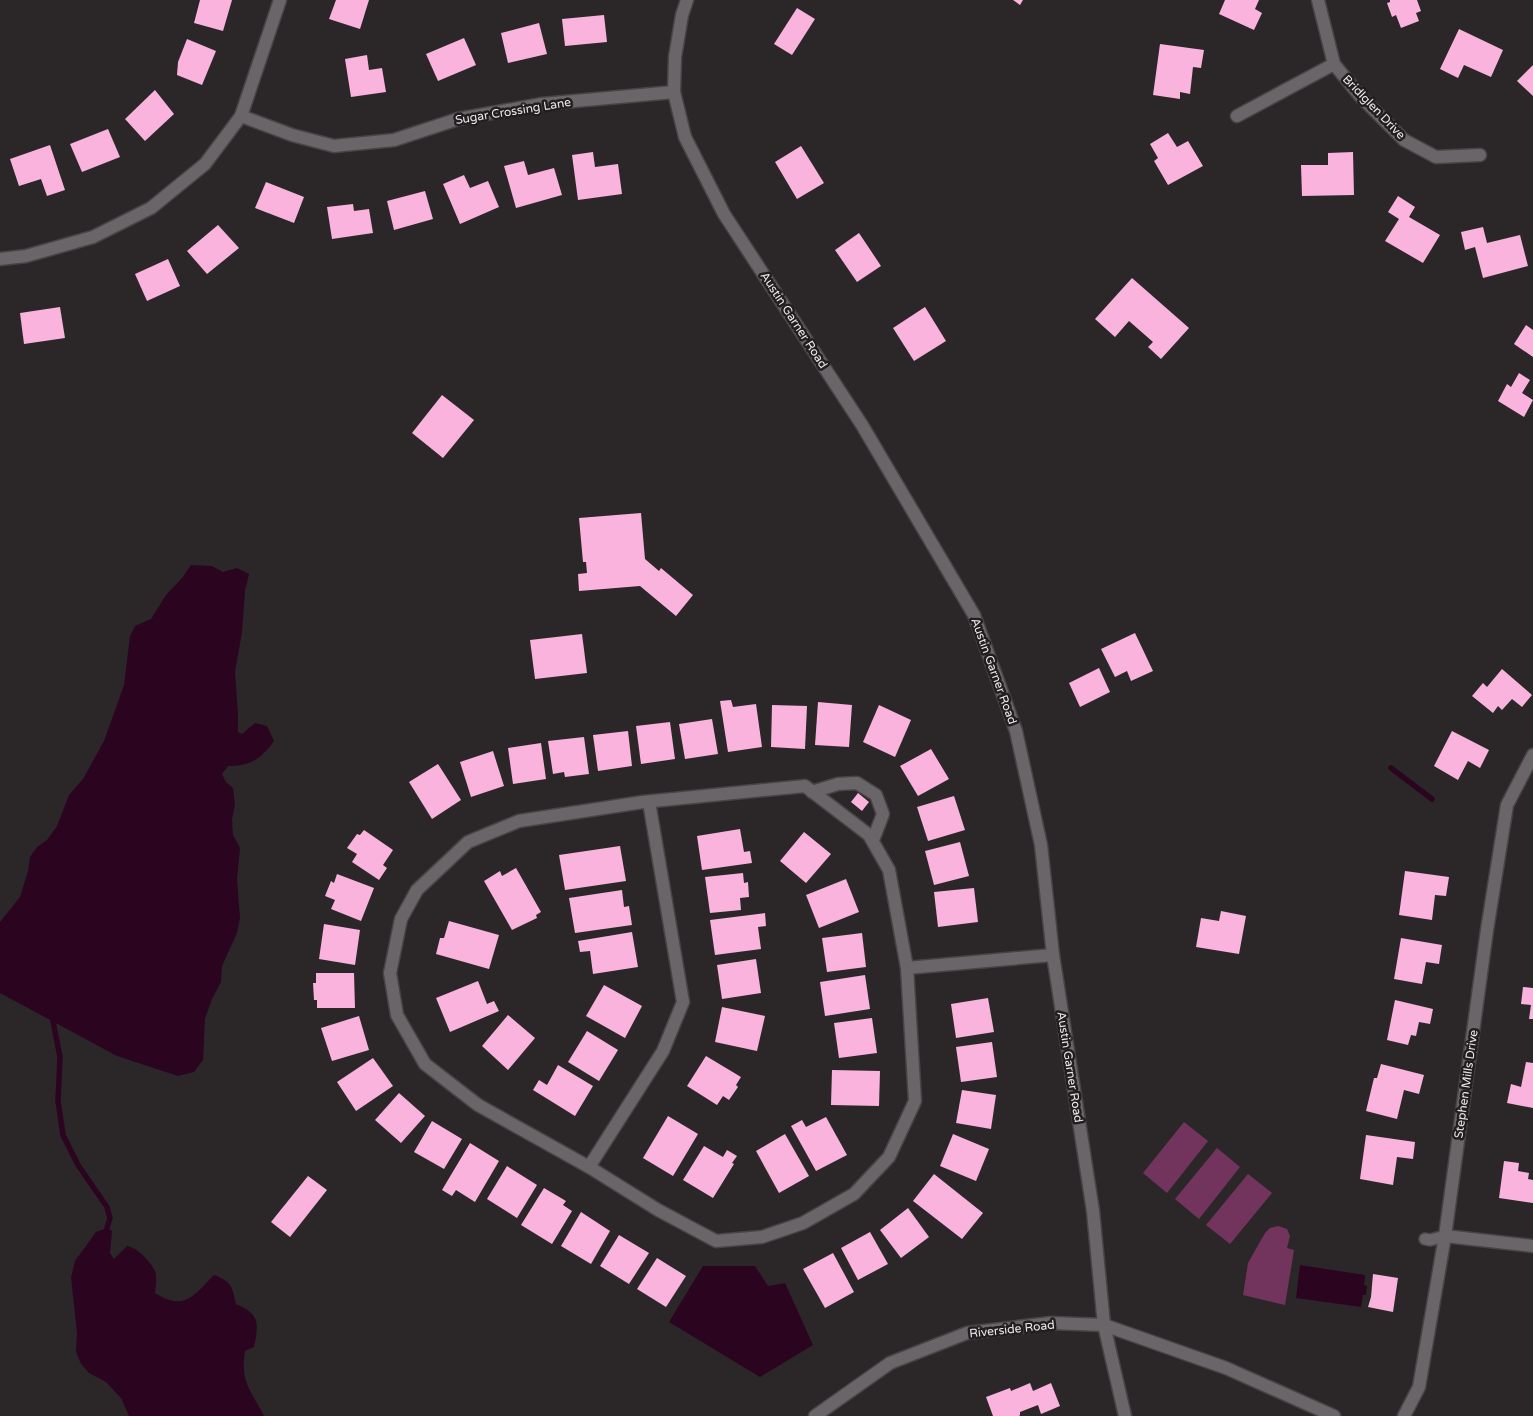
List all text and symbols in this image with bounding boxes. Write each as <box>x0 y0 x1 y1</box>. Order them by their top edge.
street label: Bridlglen Drive <box>1340 72 1408 142</box>
street label: Sugar Crossing Lane <box>454 95 572 127</box>
street label: Austin Garner Road <box>758 269 830 371</box>
street label: Austin Garner Road <box>968 616 1020 726</box>
street label: Austin Garner Road <box>1054 1010 1086 1124</box>
street label: Stephen Mills Drive <box>1451 1029 1481 1139</box>
street label: Riverside Road <box>969 1318 1055 1340</box>

